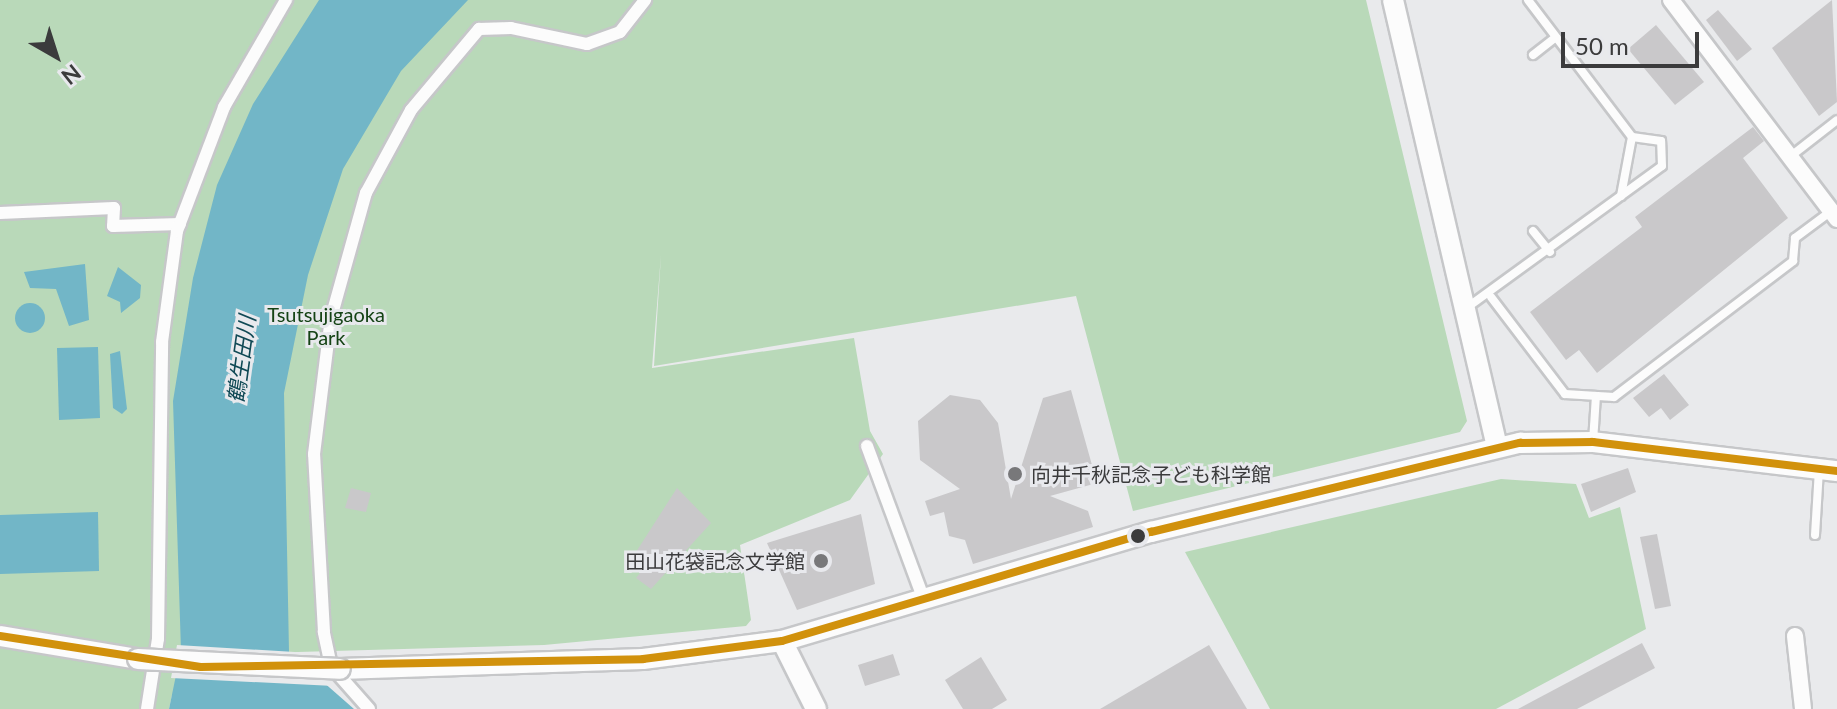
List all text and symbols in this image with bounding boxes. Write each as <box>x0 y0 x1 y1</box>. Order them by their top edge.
north arrow <box>16 16 96 96</box>
scale bar <box>1565 16 1703 66</box>
text: 50 m <box>1575 31 1629 60</box>
text: N <box>56 59 87 91</box>
park label: Tsutsujigaoka Park <box>267 302 385 349</box>
water label: 鶴生田川 <box>222 314 260 404</box>
place label: 向井千秋記念子ども科学館 <box>1031 462 1271 486</box>
marker: 向井千秋記念子ども科学館 <box>1006 465 1024 483</box>
unlabelled marker <box>1130 528 1146 544</box>
place label: 田山花袋記念文学館 <box>625 549 805 573</box>
marker: 田山花袋記念文学館 <box>812 552 830 570</box>

